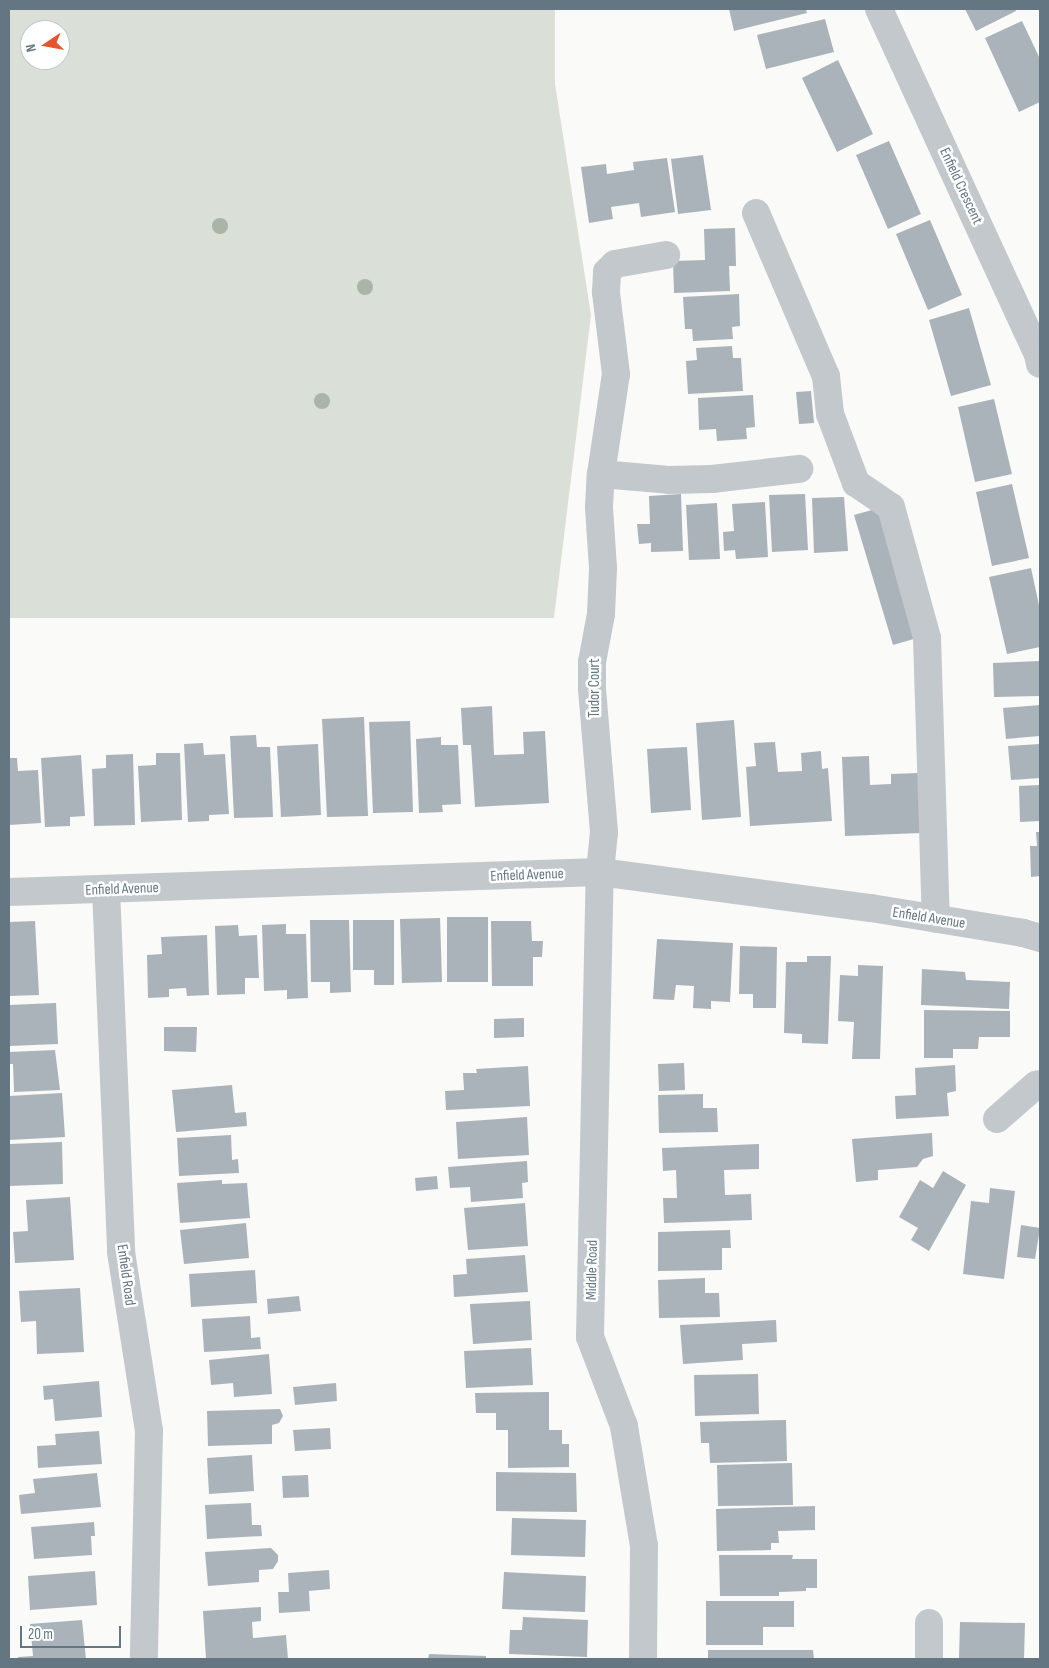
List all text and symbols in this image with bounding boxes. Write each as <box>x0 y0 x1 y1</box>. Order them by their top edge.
north arrow <box>20 20 70 70</box>
text: N <box>22 43 40 53</box>
street label: Enfield Crescent <box>935 145 987 227</box>
street label: Tudor Court <box>586 658 604 718</box>
street label: Enfield Avenue <box>490 865 564 885</box>
street label: Enfield Avenue <box>85 879 159 899</box>
street label: Enfield Avenue <box>891 903 967 933</box>
street label: Middle Road <box>582 1240 602 1300</box>
street label: Enfield Road <box>113 1243 139 1307</box>
scale bar <box>22 1616 124 1648</box>
text: 20 m <box>28 1625 53 1644</box>

